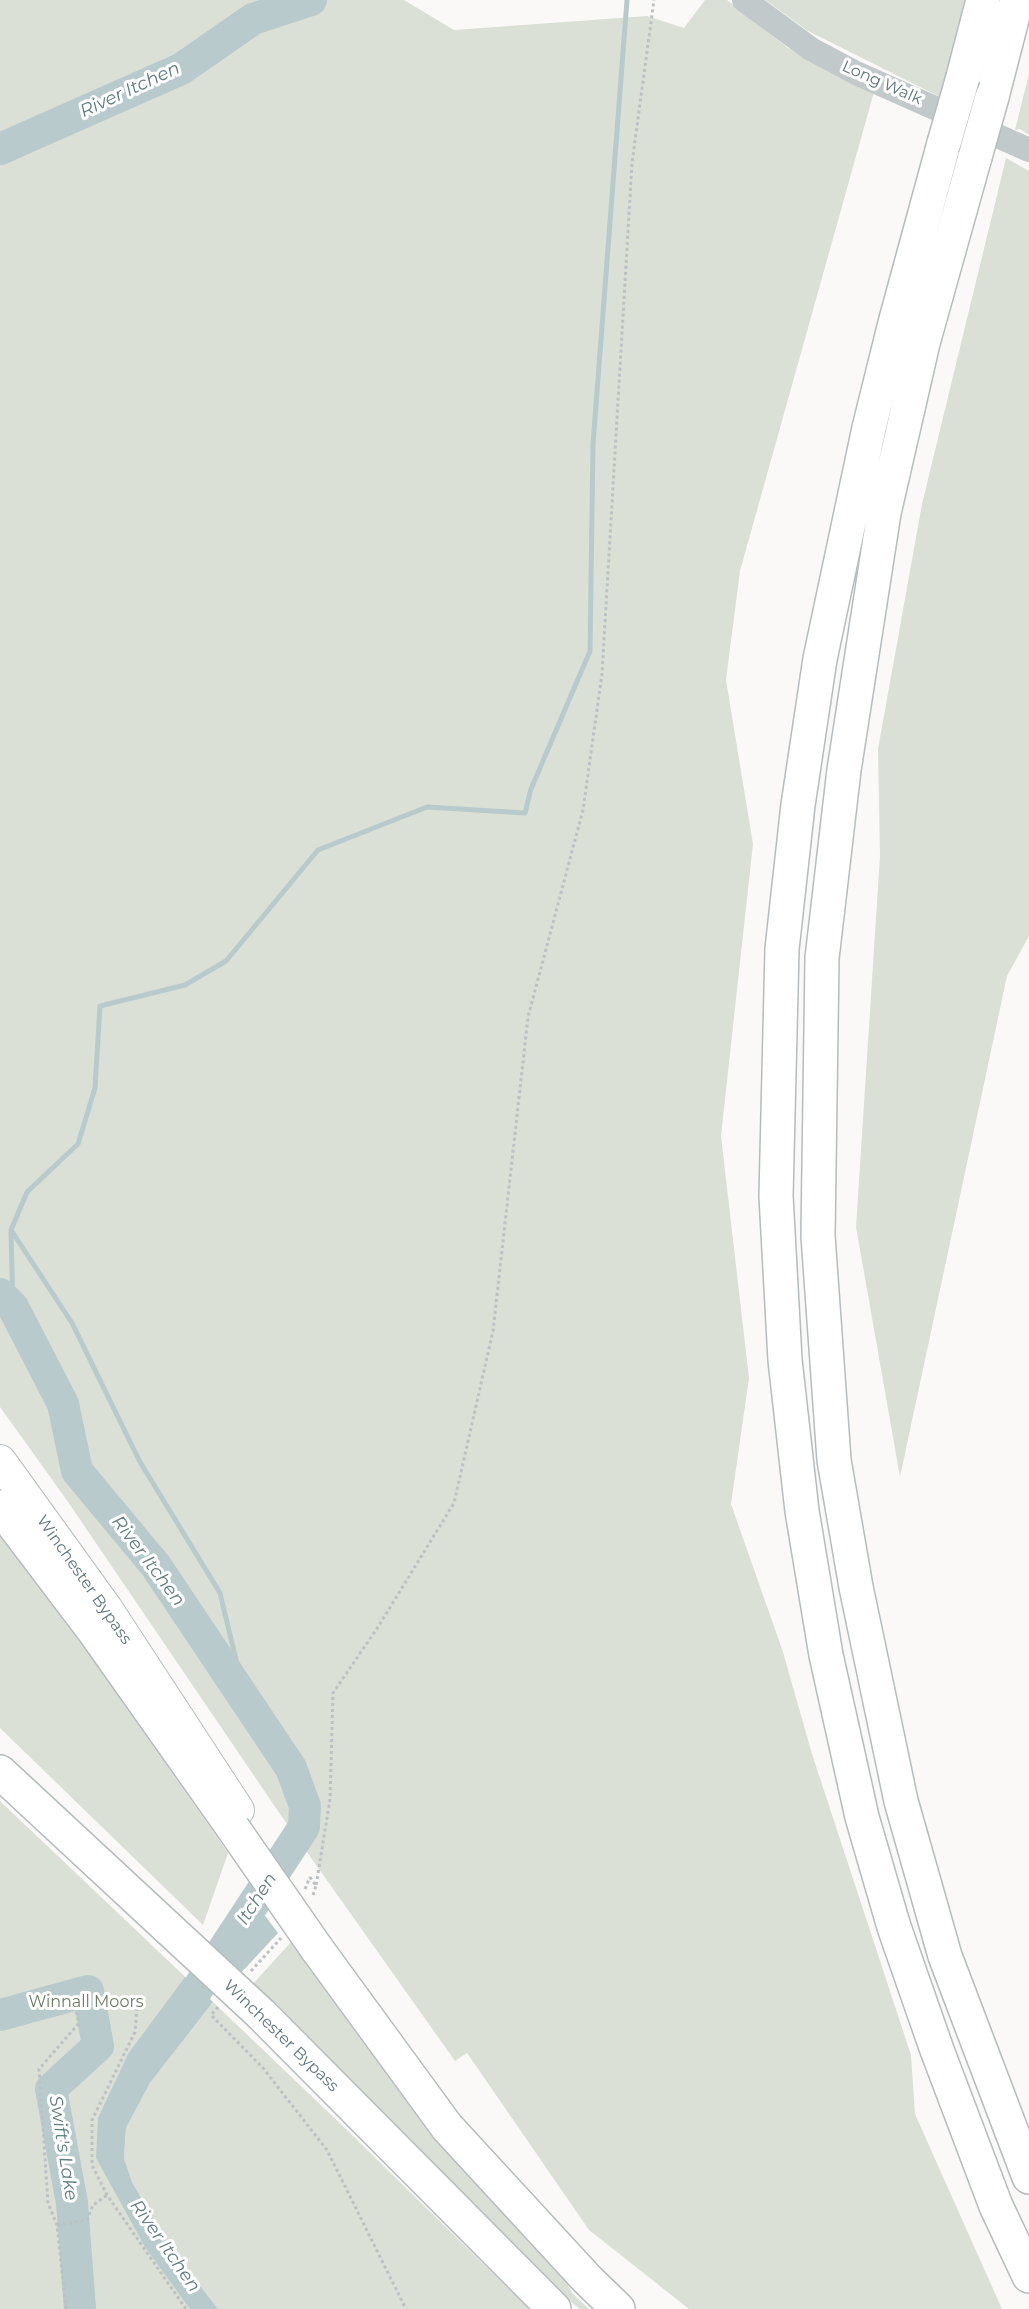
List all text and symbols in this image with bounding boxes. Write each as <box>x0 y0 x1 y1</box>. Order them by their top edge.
water label: River Itchen <box>77 57 183 123</box>
street label: Long Walk <box>839 57 925 109</box>
water label: River Itchen <box>107 1511 189 1611</box>
street label: Winchester Bypass <box>32 1512 136 1648</box>
water label: Itchen <box>232 1869 282 1929</box>
street label: Winchester Bypass <box>219 1976 343 2096</box>
park label: Winnall Moors <box>28 1992 144 2012</box>
water label: Swift's Lake <box>44 2094 82 2202</box>
water label: River Itchen <box>125 2196 205 2296</box>

